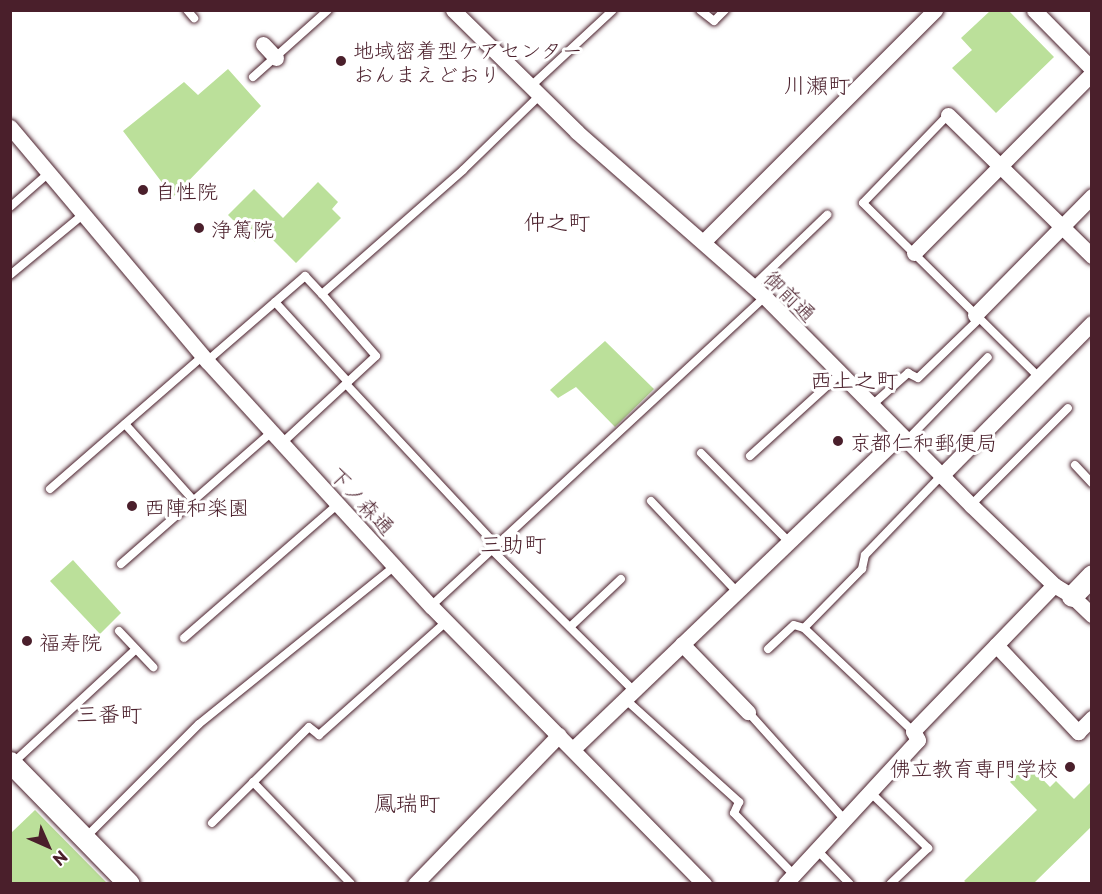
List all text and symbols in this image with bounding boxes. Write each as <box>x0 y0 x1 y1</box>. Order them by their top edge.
place label: 地域密着型ケアセンター おんまえどおり <box>353 36 584 86</box>
marker: 地域密着型ケアセンター おんまえどおり <box>334 54 348 68</box>
district label: 川瀬町 <box>784 71 850 97</box>
place label: 自性院 <box>155 177 218 203</box>
marker: 自性院 <box>136 183 150 197</box>
district label: 仲之町 <box>524 208 590 234</box>
place label: 浄篤院 <box>211 215 274 241</box>
marker: 浄篤院 <box>192 221 206 235</box>
street label: 御前通 <box>760 264 822 326</box>
district label: 西上之町 <box>810 366 898 392</box>
place label: 京都仁和郵便局 <box>850 428 997 454</box>
marker: 京都仁和郵便局 <box>831 434 845 448</box>
street label: 下ノ森通 <box>325 461 401 539</box>
place label: 西陣和楽園 <box>144 493 249 519</box>
marker: 西陣和楽園 <box>125 499 139 513</box>
district label: 三助町 <box>480 530 546 556</box>
place label: 福寿院 <box>39 628 102 654</box>
marker: 福寿院 <box>20 634 34 648</box>
district label: 三番町 <box>76 700 142 726</box>
place label: 佛立教育専門学校 <box>890 754 1058 780</box>
marker: 佛立教育専門学校 <box>1063 760 1077 774</box>
district label: 鳳瑞町 <box>374 789 440 815</box>
north arrow <box>18 816 78 876</box>
text: N <box>48 846 74 872</box>

